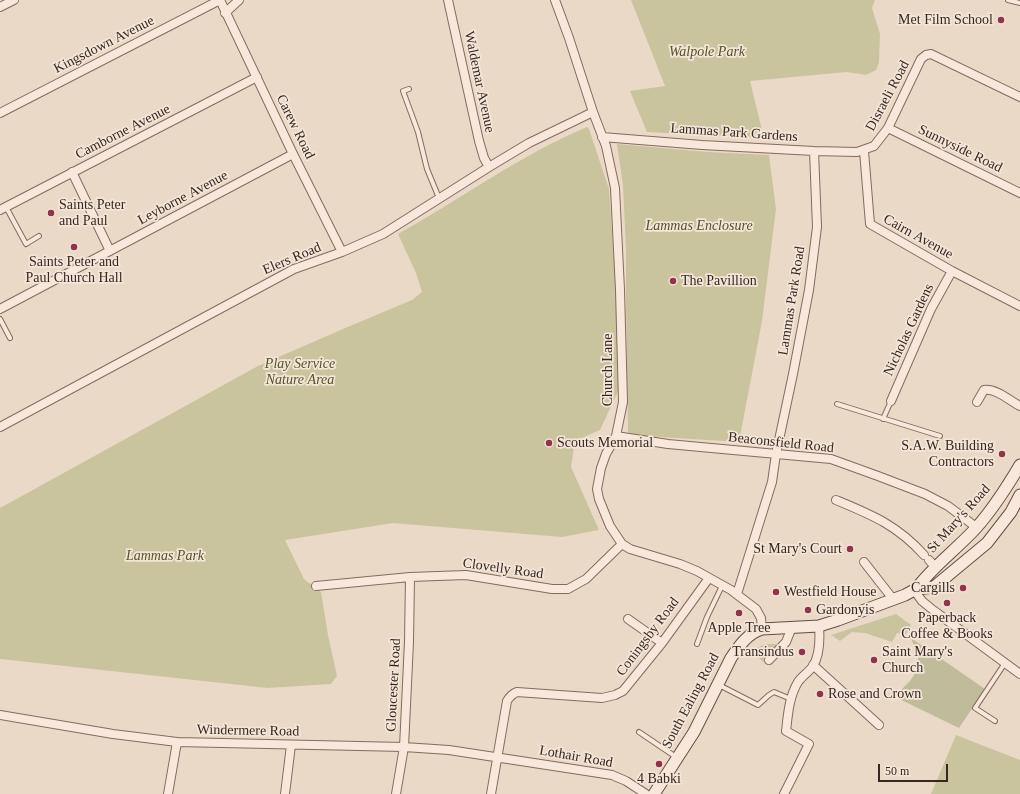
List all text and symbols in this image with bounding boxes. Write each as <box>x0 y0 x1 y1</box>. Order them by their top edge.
street label: Kingsdown Avenue <box>51 12 157 78</box>
place label: Met Film School <box>898 12 993 28</box>
marker: Met Film School <box>996 15 1006 25</box>
street label: Waldemar Avenue <box>460 30 498 134</box>
park label: Walpole Park <box>669 44 745 60</box>
street label: Disraeli Road <box>862 58 914 134</box>
street label: Carew Road <box>272 92 318 162</box>
street label: Camborne Avenue <box>73 101 173 163</box>
street label: Lammas Park Gardens <box>670 120 798 146</box>
street label: Sunnyside Road <box>915 121 1005 177</box>
street label: Leyborne Avenue <box>135 167 231 229</box>
place label: Saints Peter and Paul <box>59 197 125 230</box>
marker: Saints Peter and Paul <box>46 208 56 218</box>
street label: Cairn Avenue <box>880 211 956 263</box>
park label: Lammas Enclosure <box>645 218 753 234</box>
street label: Elers Road <box>260 239 324 279</box>
marker: Saints Peter and Paul Church Hall <box>69 242 79 252</box>
street label: Lammas Park Road <box>775 245 809 357</box>
place label: Saints Peter and Paul Church Hall <box>25 254 123 286</box>
place label: The Pavillion <box>681 273 757 289</box>
marker: The Pavillion <box>668 276 678 286</box>
street label: Nicholas Gardens <box>880 281 938 379</box>
street label: Church Lane <box>600 334 616 406</box>
park label: Play Service Nature Area <box>265 356 335 388</box>
street label: Beaconsfield Road <box>727 429 835 457</box>
place label: Scouts Memorial <box>557 435 653 451</box>
marker: Scouts Memorial <box>544 438 554 448</box>
place label: S.A.W. Building Contractors <box>901 438 994 470</box>
marker: S.A.W. Building Contractors <box>997 449 1007 459</box>
street label: St Mary's Road <box>924 481 994 557</box>
place label: St Mary's Court <box>753 541 842 557</box>
marker: St Mary's Court <box>845 544 855 554</box>
park label: Lammas Park <box>126 548 204 564</box>
street label: Clovelly Road <box>462 555 544 583</box>
place label: Cargills <box>911 580 955 596</box>
marker: Cargills <box>958 583 968 593</box>
place label: Westfield House <box>784 584 877 600</box>
marker: Westfield House <box>771 587 781 597</box>
street label: Coningsby Road <box>613 595 683 679</box>
marker: Paperback Coffee & Books <box>942 598 952 608</box>
place label: Gardonyis <box>816 602 874 618</box>
marker: Gardonyis <box>803 605 813 615</box>
marker: Apple Tree <box>734 608 744 618</box>
place label: Paperback Coffee & Books <box>901 610 993 642</box>
place label: Apple Tree <box>708 620 770 636</box>
street label: Gloucester Road <box>383 638 405 732</box>
place label: Transindus <box>732 644 794 660</box>
place label: Saint Mary's Church <box>882 644 953 676</box>
marker: Transindus <box>797 647 807 657</box>
street label: South Ealing Road <box>659 650 723 752</box>
marker: Saint Mary's Church <box>869 655 879 665</box>
place label: Rose and Crown <box>828 686 921 702</box>
marker: Rose and Crown <box>815 689 825 699</box>
street label: Windermere Road <box>197 722 299 740</box>
street label: Lothair Road <box>538 742 614 772</box>
scale bar <box>880 756 950 782</box>
marker: 4 Babki <box>654 759 664 769</box>
text: 50 m <box>885 764 909 778</box>
place label: 4 Babki <box>637 771 681 787</box>

